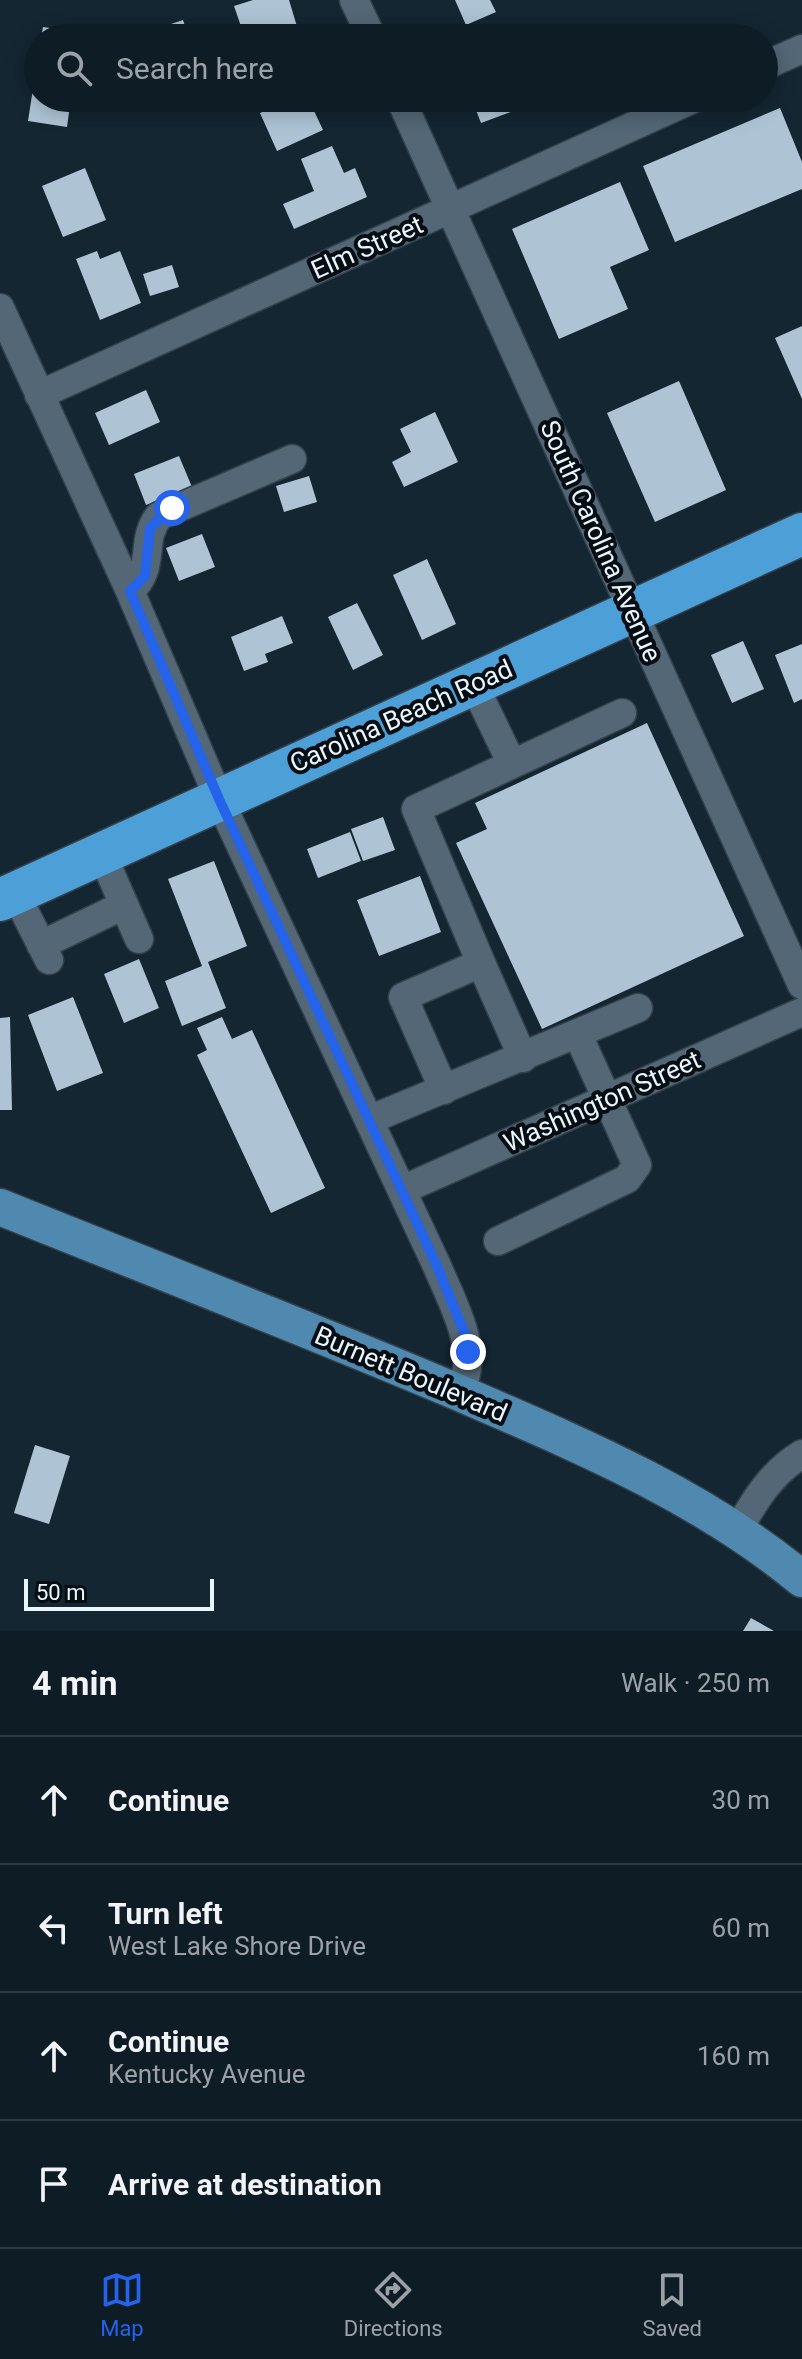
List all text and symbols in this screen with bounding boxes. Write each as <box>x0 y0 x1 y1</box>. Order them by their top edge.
search box <box>24 24 778 112</box>
icon: search <box>52 46 96 90</box>
text: Search here <box>116 51 274 86</box>
street label: Elm Street <box>307 209 427 285</box>
street label: South Carolina Avenue <box>534 416 668 666</box>
route start <box>154 490 190 526</box>
street label: Carolina Beach Road <box>285 653 517 779</box>
street label: Washington Street <box>499 1044 705 1158</box>
street label: Burnett Boulevard <box>310 1320 512 1428</box>
route end <box>450 1334 486 1370</box>
scale bar <box>24 1575 214 1611</box>
text: 50 m <box>36 1580 85 1605</box>
text: 4 min <box>32 1663 117 1703</box>
text: Walk · 250 m <box>621 1668 770 1698</box>
icon: ahead <box>32 1778 76 1822</box>
text: Continue <box>108 1783 229 1818</box>
text: 30 m <box>712 1785 770 1815</box>
text: Turn left <box>108 1896 223 1931</box>
icon: left <box>32 1906 76 1950</box>
text: 60 m <box>712 1913 770 1943</box>
text: West Lake Shore Drive <box>108 1931 366 1961</box>
text: Continue <box>108 2024 229 2059</box>
icon: ahead <box>32 2034 76 2078</box>
text: 160 m <box>697 2041 770 2071</box>
text: Kentucky Avenue <box>108 2059 306 2089</box>
icon: arrive <box>32 2162 76 2206</box>
text: Arrive at destination <box>108 2167 382 2202</box>
tab: Map <box>100 2268 144 2341</box>
tab: Directions <box>344 2268 443 2341</box>
tab: Saved <box>643 2268 702 2341</box>

